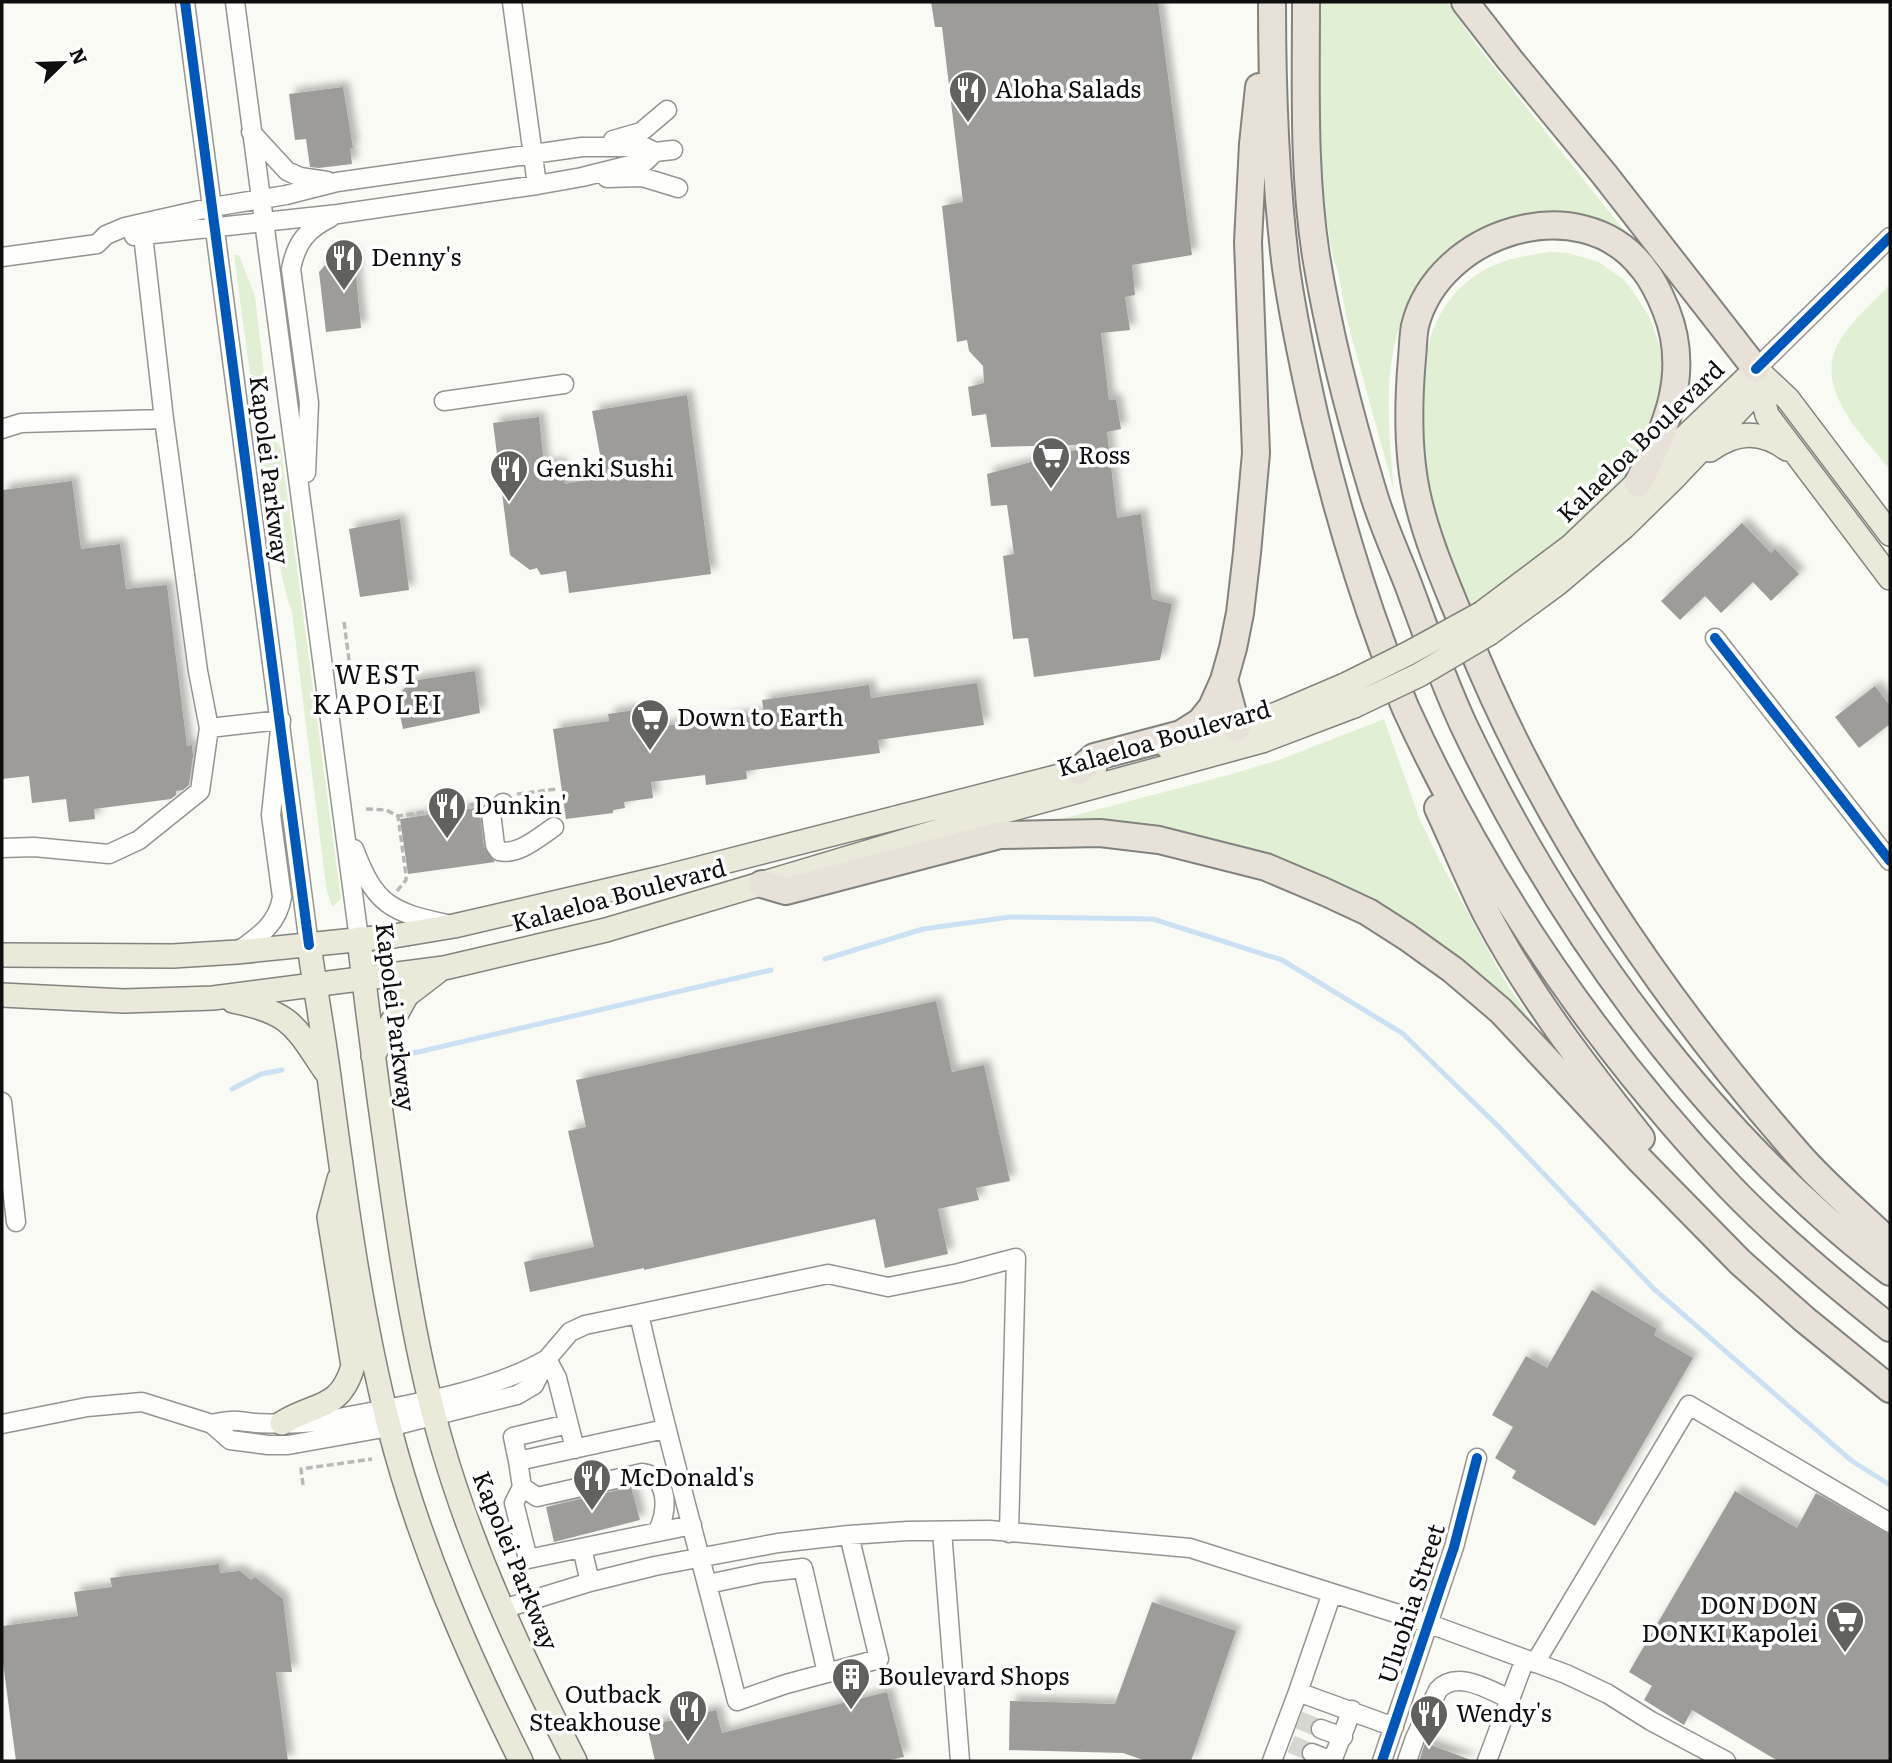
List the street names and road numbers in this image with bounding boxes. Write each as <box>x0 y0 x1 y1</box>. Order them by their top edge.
street label: Kalaeloa Boulevard <box>1548 351 1731 529</box>
street label: Kapolei Parkway <box>243 373 300 566</box>
street label: Kalaeloa Boulevard <box>1053 689 1274 784</box>
street label: Kalaeloa Boulevard <box>507 848 730 939</box>
street label: Kapolei Parkway <box>369 920 426 1113</box>
street label: Kapolei Parkway <box>465 1465 569 1655</box>
street label: Uluohia Street <box>1367 1518 1452 1688</box>

